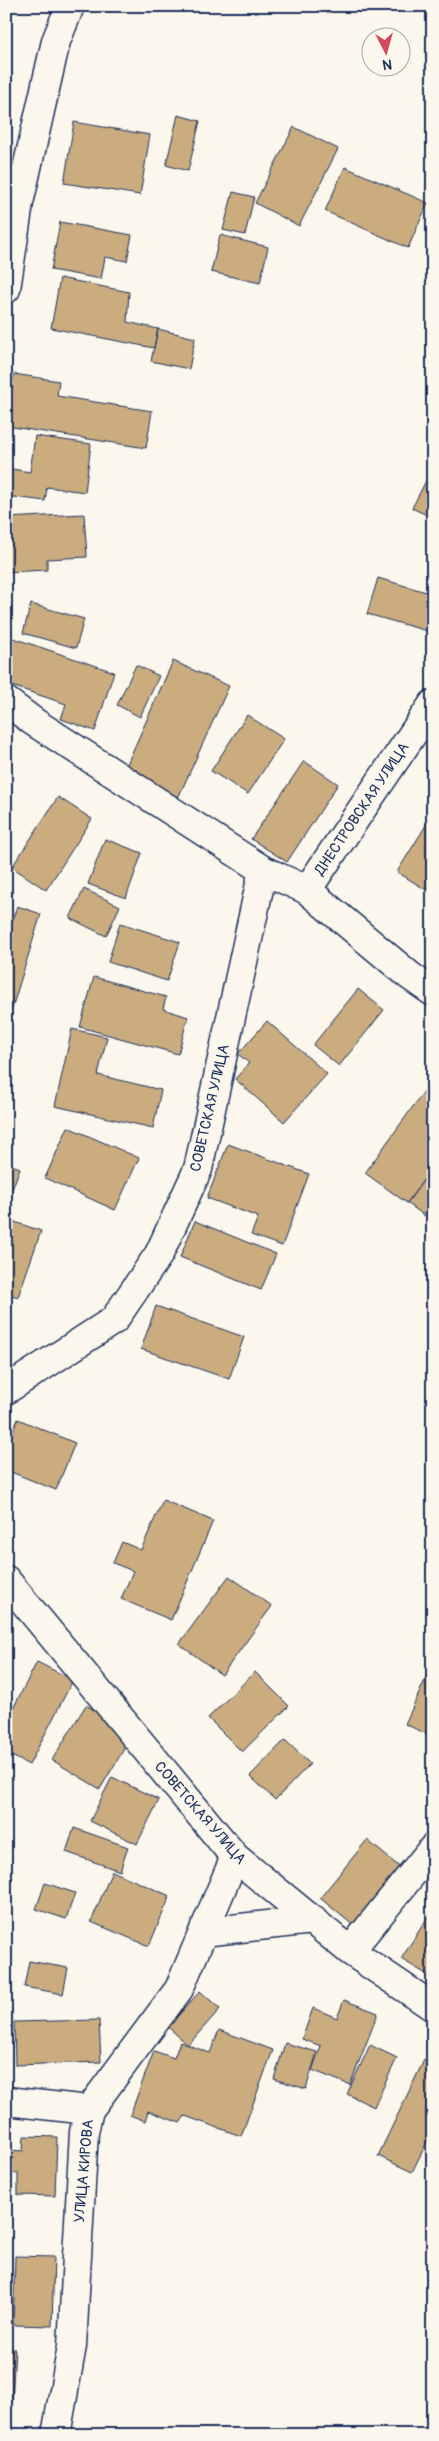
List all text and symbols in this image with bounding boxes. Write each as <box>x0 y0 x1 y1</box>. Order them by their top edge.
north arrow <box>362 28 412 78</box>
text: N <box>382 55 393 73</box>
street label: ДНЕСТРОВСКАЯ УЛИЦА <box>310 739 414 880</box>
street label: СОВЕТСКАЯ УЛИЦА <box>186 1042 234 1174</box>
street label: СОВЕТСКАЯ УЛИЦА <box>150 1758 250 1869</box>
street label: УЛИЦА КИРОВА <box>70 2118 98 2223</box>

